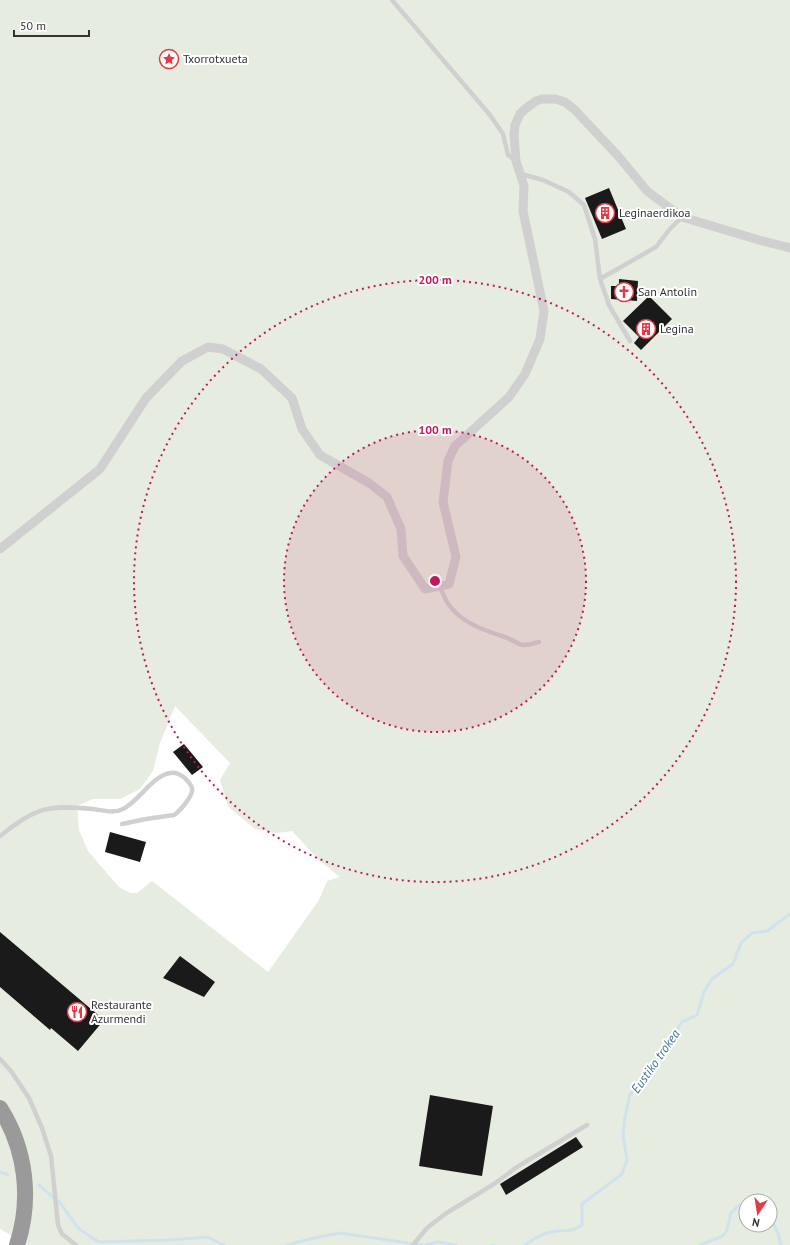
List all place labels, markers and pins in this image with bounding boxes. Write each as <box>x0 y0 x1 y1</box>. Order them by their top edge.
place icon: Txorrotxueta <box>158 48 180 70</box>
place label: Txorrotxueta <box>183 51 248 66</box>
building icon: Leginaerdikoa <box>594 202 616 224</box>
place label: Leginaerdikoa <box>619 205 691 220</box>
church icon: San Antolin <box>613 281 635 303</box>
place label: San Antolin <box>638 284 697 299</box>
building icon: Legina <box>635 318 657 340</box>
place label: Legina <box>660 321 694 336</box>
centre of rings <box>428 574 442 588</box>
place label: Restaurante Azurmendi <box>91 997 152 1026</box>
restaurant icon: Restaurante Azurmendi <box>66 1001 88 1023</box>

